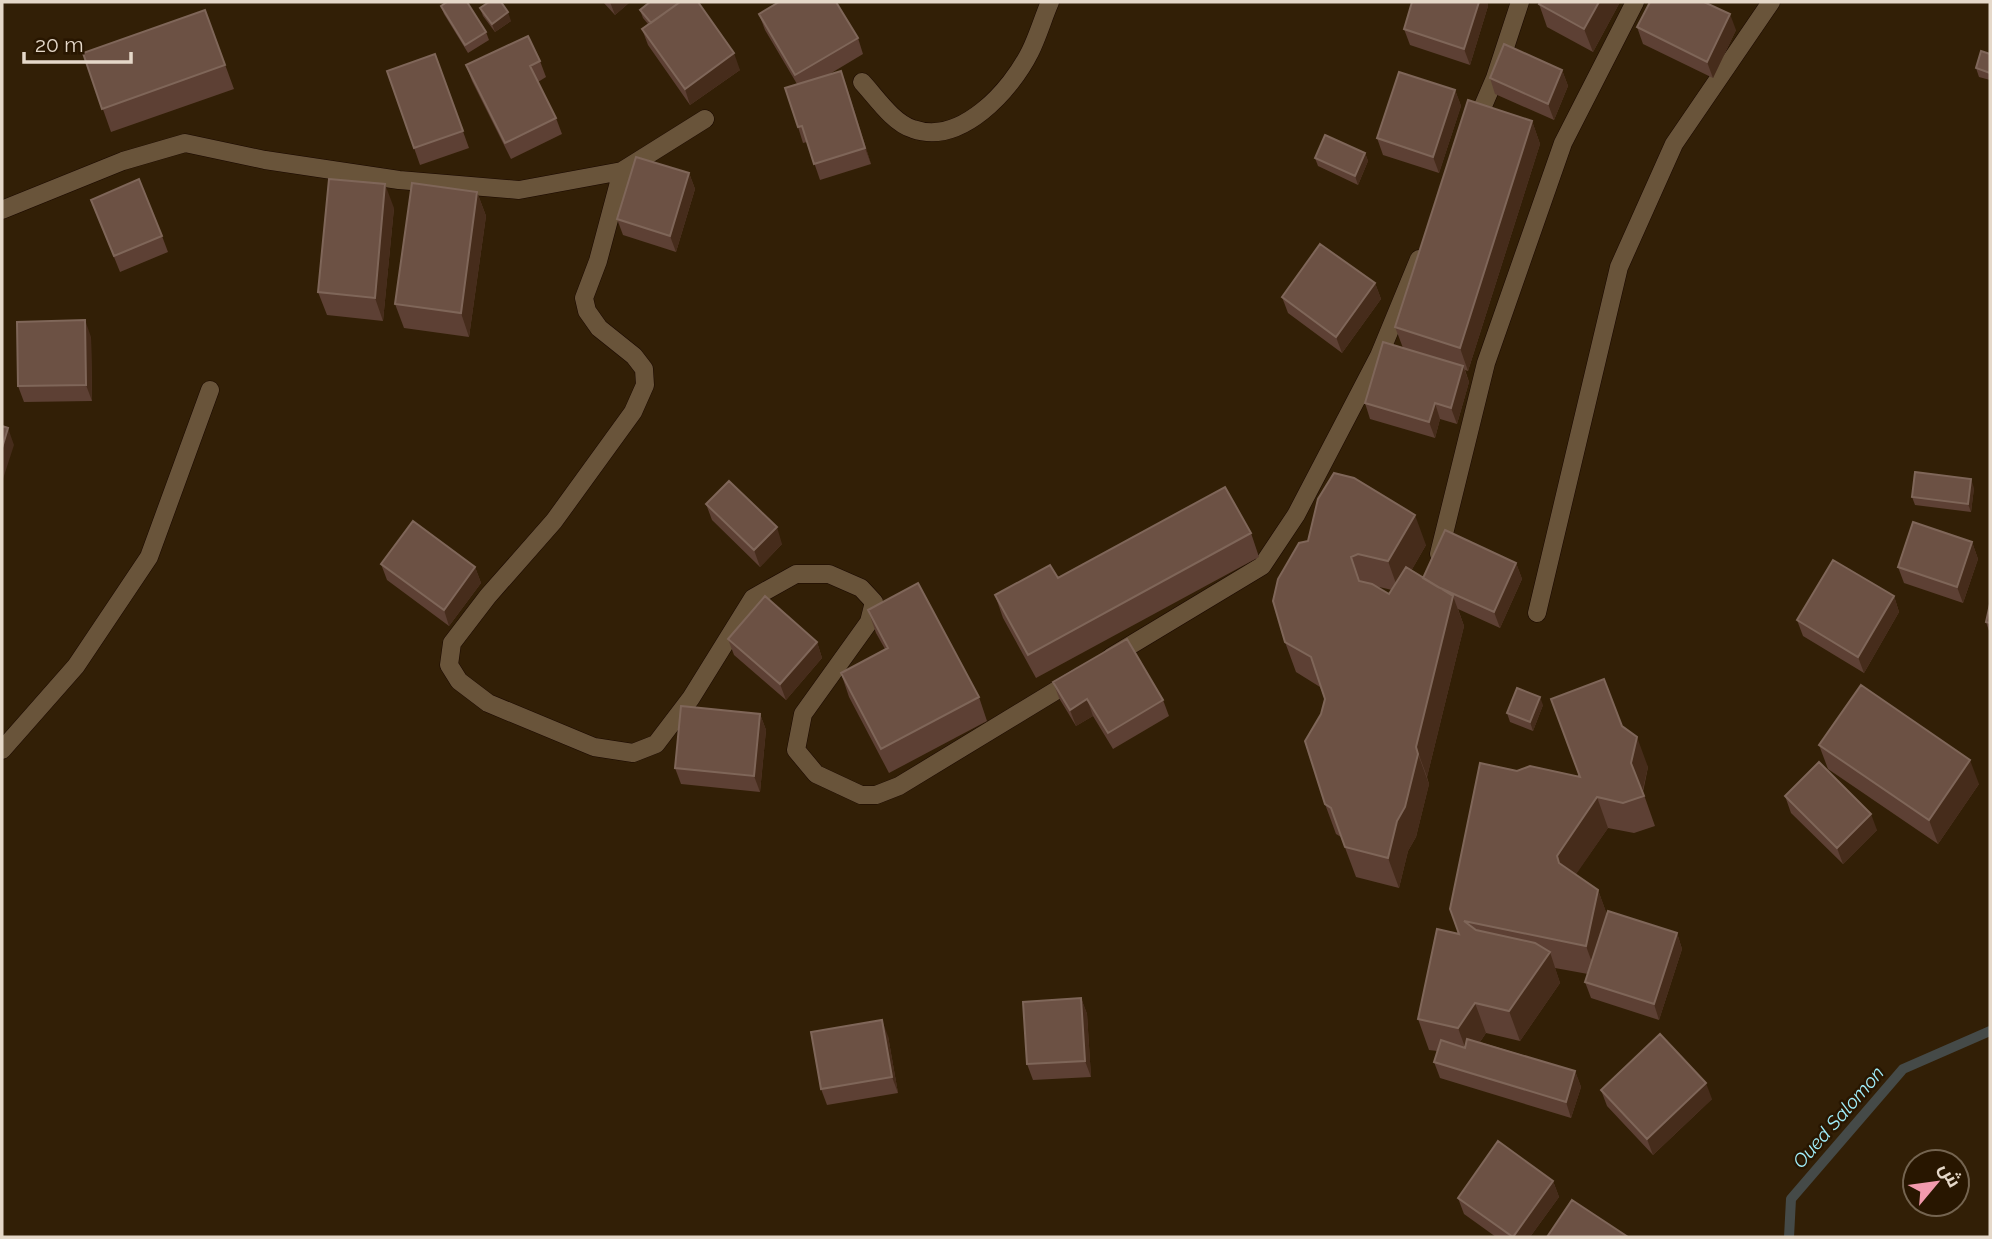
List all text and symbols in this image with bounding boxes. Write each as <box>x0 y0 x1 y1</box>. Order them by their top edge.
scale bar <box>24 21 131 65</box>
text: 20 m <box>35 32 83 57</box>
water label: Oued Salomon <box>1788 1062 1888 1172</box>
north arrow <box>1901 1148 1971 1218</box>
text: ش <box>1934 1159 1966 1191</box>

